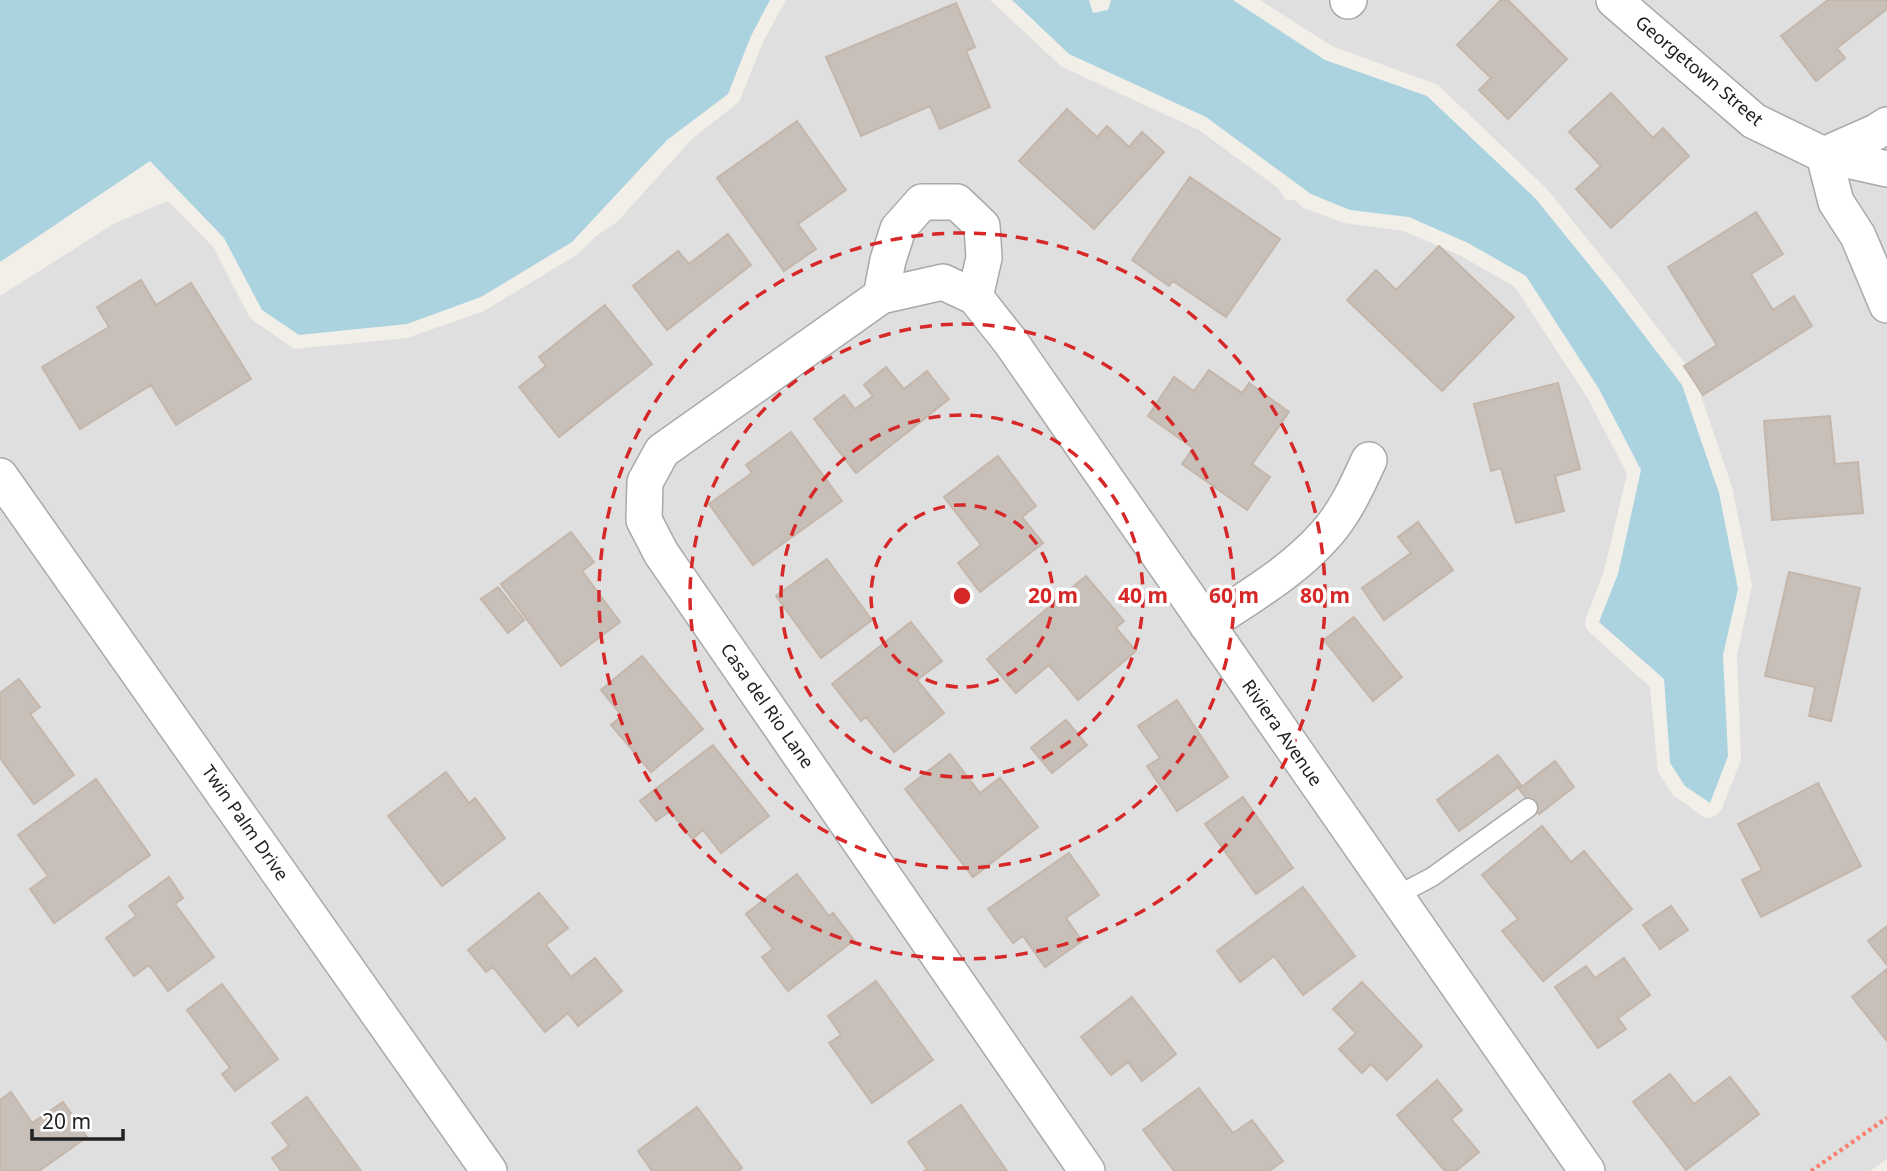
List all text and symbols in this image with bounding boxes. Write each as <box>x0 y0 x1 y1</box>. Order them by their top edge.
street label: Georgetown Street <box>1631 10 1769 131</box>
text: 20 m <box>1028 581 1078 609</box>
text: 40 m <box>1118 581 1168 609</box>
text: 60 m <box>1209 581 1259 609</box>
text: 80 m <box>1300 581 1350 609</box>
centre of rings <box>950 584 974 608</box>
street label: Casa del Rio Lane <box>716 638 820 773</box>
street label: Riviera Avenue <box>1237 674 1328 790</box>
street label: Twin Palm Drive <box>197 760 295 885</box>
scale bar <box>32 1098 122 1142</box>
text: 20 m <box>42 1107 91 1135</box>

